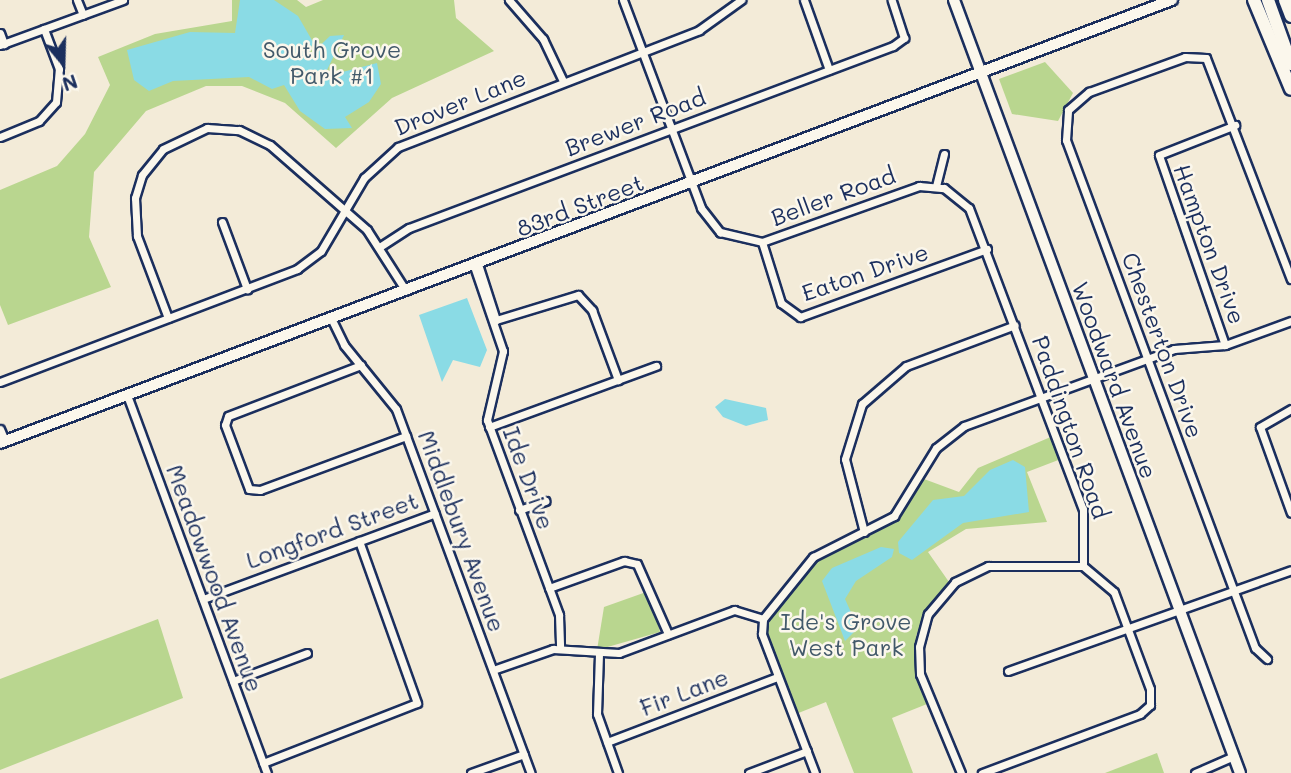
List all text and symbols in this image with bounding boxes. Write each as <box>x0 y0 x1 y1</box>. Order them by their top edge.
north arrow <box>28 28 98 98</box>
park label: South Grove Park #1 <box>263 35 401 89</box>
street label: Drover Lane <box>390 63 530 141</box>
text: N <box>59 69 81 97</box>
street label: Brewer Road <box>561 83 709 161</box>
street label: Hampton Drive <box>1168 160 1252 328</box>
street label: Beller Road <box>767 161 899 231</box>
street label: 83rd Street <box>512 168 648 242</box>
street label: Eaton Drive <box>798 237 932 307</box>
street label: Chesterton Drive <box>1117 248 1209 442</box>
street label: Woodward Avenue <box>1067 278 1163 482</box>
street label: Paddington Road <box>1027 332 1115 522</box>
street label: Ide Drive <box>498 423 560 533</box>
street label: Middlebury Avenue <box>413 427 511 635</box>
street label: Meadowwood Avenue <box>161 461 269 695</box>
street label: Longford Street <box>242 486 422 574</box>
park label: Ide's Grove West Park <box>780 607 912 661</box>
street label: Fir Lane <box>636 663 732 721</box>

